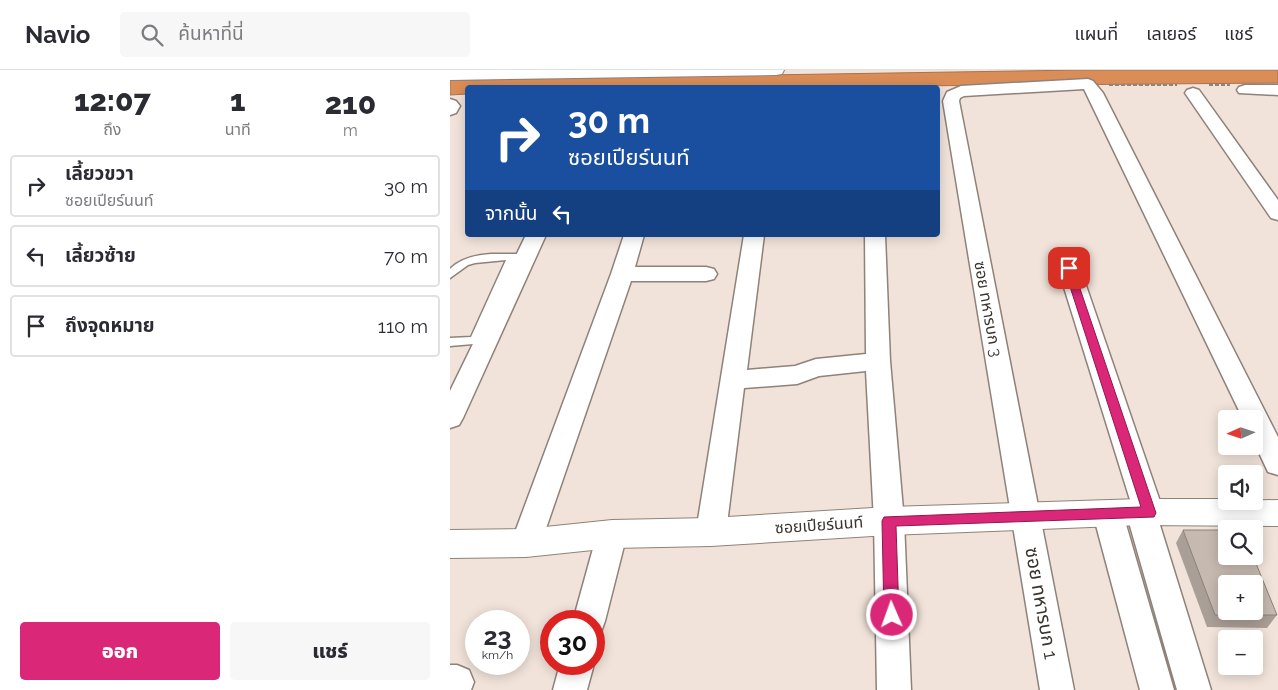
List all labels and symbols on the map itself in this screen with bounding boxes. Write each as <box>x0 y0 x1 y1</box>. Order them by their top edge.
pin <box>1048 247 1090 289</box>
street label: ซอย ทหารบก 3 <box>970 260 1006 358</box>
north arrow <box>1218 410 1262 455</box>
street label: ซอยเปียร์นนท์ <box>774 512 864 538</box>
street label: ซอย ทหารบก 1 <box>1021 545 1063 661</box>
position arrow <box>865 588 917 640</box>
speed limit sign: 30 <box>540 610 605 675</box>

